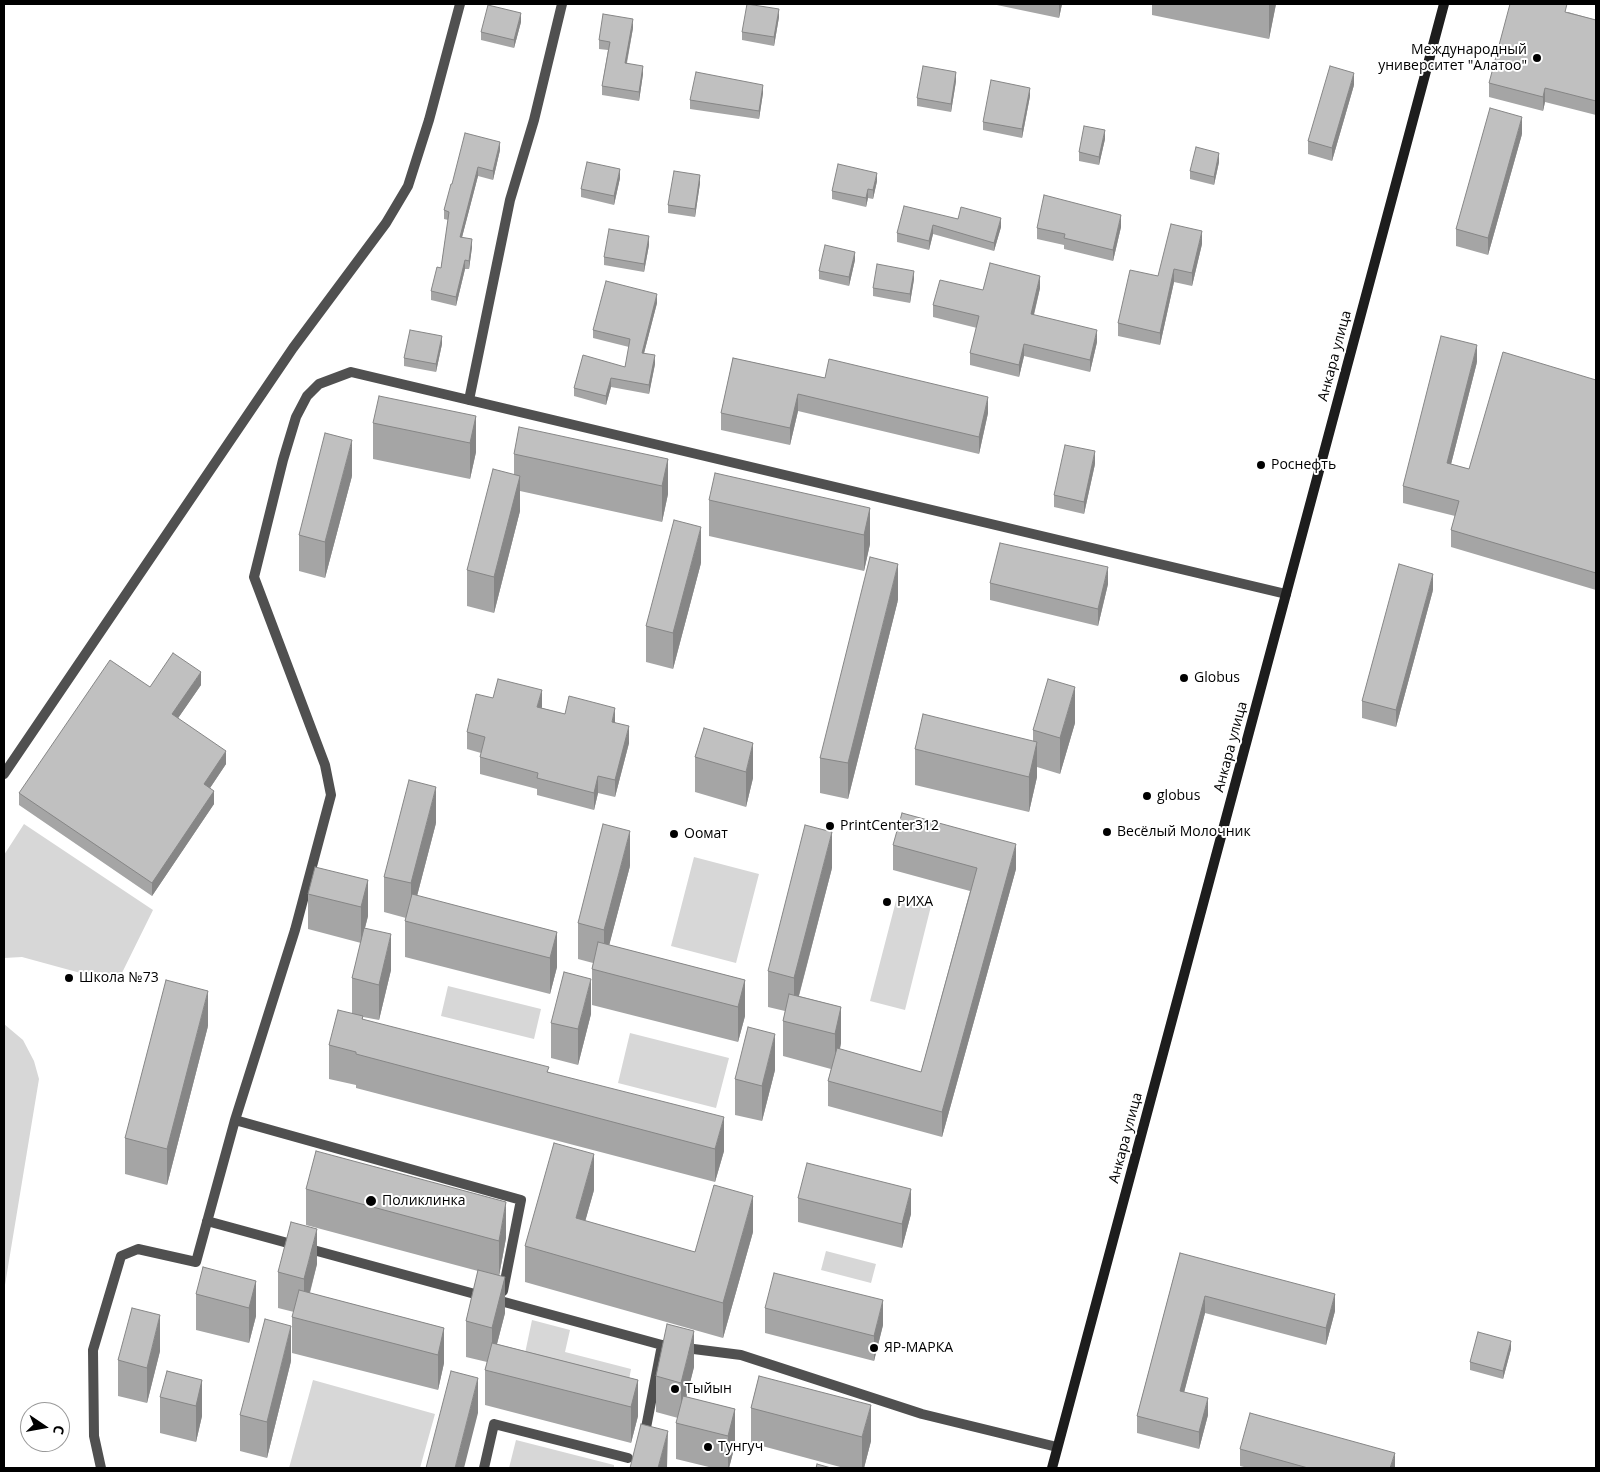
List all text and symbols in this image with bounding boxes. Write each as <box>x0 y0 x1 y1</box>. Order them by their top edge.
place label: Международный университет "Алатоо" <box>1378 42 1527 74</box>
marker: Международный университет "Алатоо" <box>1531 52 1543 64</box>
street label: Анкара улица <box>1315 309 1355 403</box>
place label: Роснефть <box>1271 457 1336 473</box>
marker: Роснефть <box>1255 459 1267 471</box>
place label: Globus <box>1194 670 1240 686</box>
marker: Globus <box>1178 672 1190 684</box>
street label: Анкара улица <box>1211 700 1251 794</box>
place label: globus <box>1157 788 1200 804</box>
marker: globus <box>1141 790 1153 802</box>
place label: PrintCenter312 <box>840 818 939 834</box>
marker: PrintCenter312 <box>824 820 836 832</box>
place label: Весёлый Молочник <box>1117 824 1251 840</box>
place label: Оомат <box>684 826 728 842</box>
marker: Весёлый Молочник <box>1101 826 1113 838</box>
marker: Оомат <box>668 828 680 840</box>
place label: РИХА <box>897 894 933 910</box>
marker: РИХА <box>881 896 893 908</box>
place label: Школа №73 <box>79 970 159 986</box>
marker: Школа №73 <box>63 972 75 984</box>
street label: Анкара улица <box>1106 1091 1146 1185</box>
place label: Поликлинка <box>382 1193 466 1209</box>
marker: Поликлинка <box>364 1194 378 1208</box>
place label: ЯР-МАРКА <box>884 1340 953 1356</box>
marker: ЯР-МАРКА <box>868 1342 880 1354</box>
place label: Тыйын <box>685 1381 732 1397</box>
marker: Тыйын <box>669 1383 681 1395</box>
north arrow <box>20 1402 70 1452</box>
text: С <box>49 1424 69 1436</box>
place label: Тунгуч <box>718 1439 763 1455</box>
marker: Тунгуч <box>702 1441 714 1453</box>

